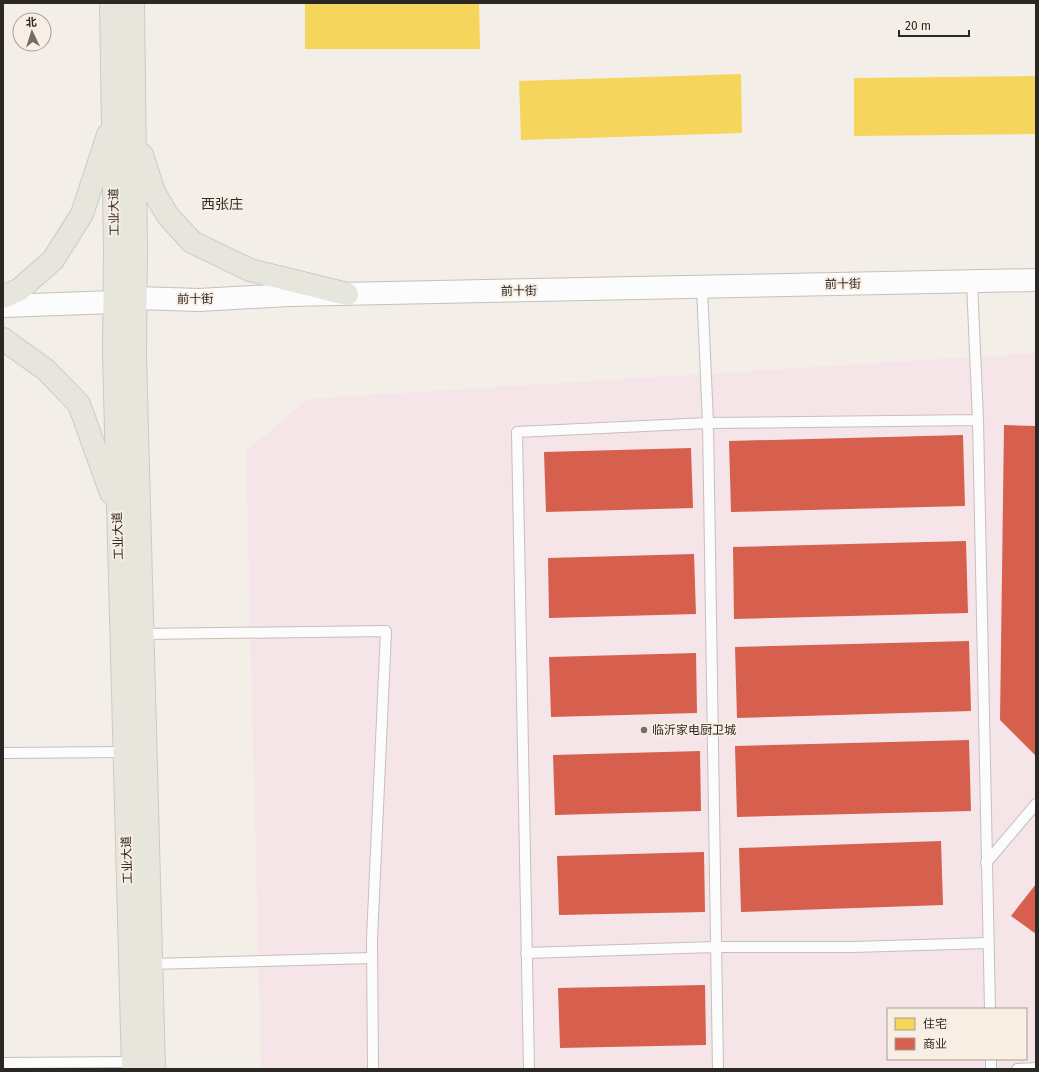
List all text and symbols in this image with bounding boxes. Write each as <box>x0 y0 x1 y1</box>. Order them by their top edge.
north arrow <box>12 12 52 52</box>
scale bar <box>899 12 969 38</box>
text: 北 <box>25 16 37 29</box>
text: 20 m <box>905 19 931 33</box>
street label: 工业大道 <box>107 188 121 236</box>
district label: 西张庄 <box>201 196 243 213</box>
street label: 前十街 <box>825 277 861 291</box>
street label: 前十街 <box>501 284 537 298</box>
street label: 前十街 <box>177 292 213 306</box>
street label: 工业大道 <box>110 512 126 560</box>
place label: 临沂家电厨卫城 <box>652 723 736 737</box>
marker: 临沂家电厨卫城 <box>639 725 649 735</box>
street label: 工业大道 <box>119 836 135 884</box>
legend <box>887 1008 1027 1060</box>
text: 住宅 <box>923 1017 947 1031</box>
text: 商业 <box>923 1037 947 1051</box>

